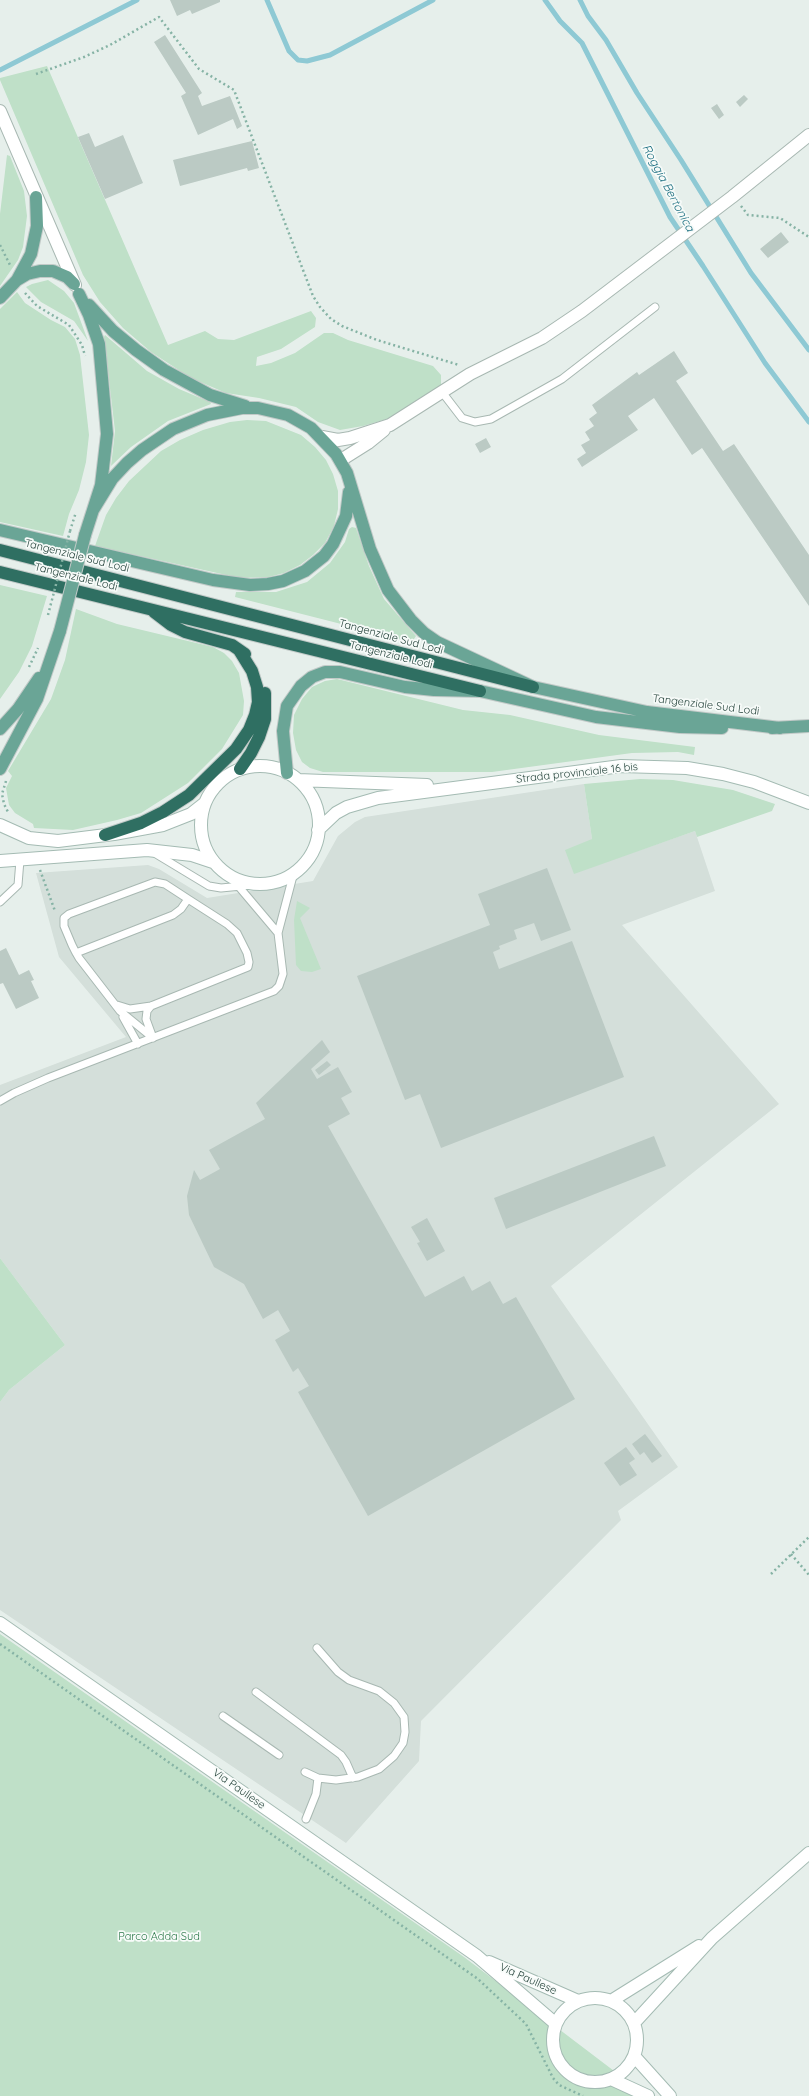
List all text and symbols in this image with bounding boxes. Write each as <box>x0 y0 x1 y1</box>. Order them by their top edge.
water label: Roggia Bertonica <box>639 142 697 234</box>
street label: Tangenziale Sud Lodi <box>23 537 131 575</box>
street label: Tangenziale Lodi <box>33 560 119 594</box>
street label: Tangenziale Sud Lodi <box>337 617 445 657</box>
street label: Tangenziale Lodi <box>348 638 434 672</box>
street label: Tangenziale Sud Lodi <box>652 692 760 718</box>
street label: Strada provinciale 16 bis <box>515 760 639 786</box>
street label: Via Paullese <box>210 1766 268 1812</box>
park label: Parco Adda Sud <box>118 1930 200 1944</box>
street label: Via Paullese <box>497 1961 559 1997</box>

